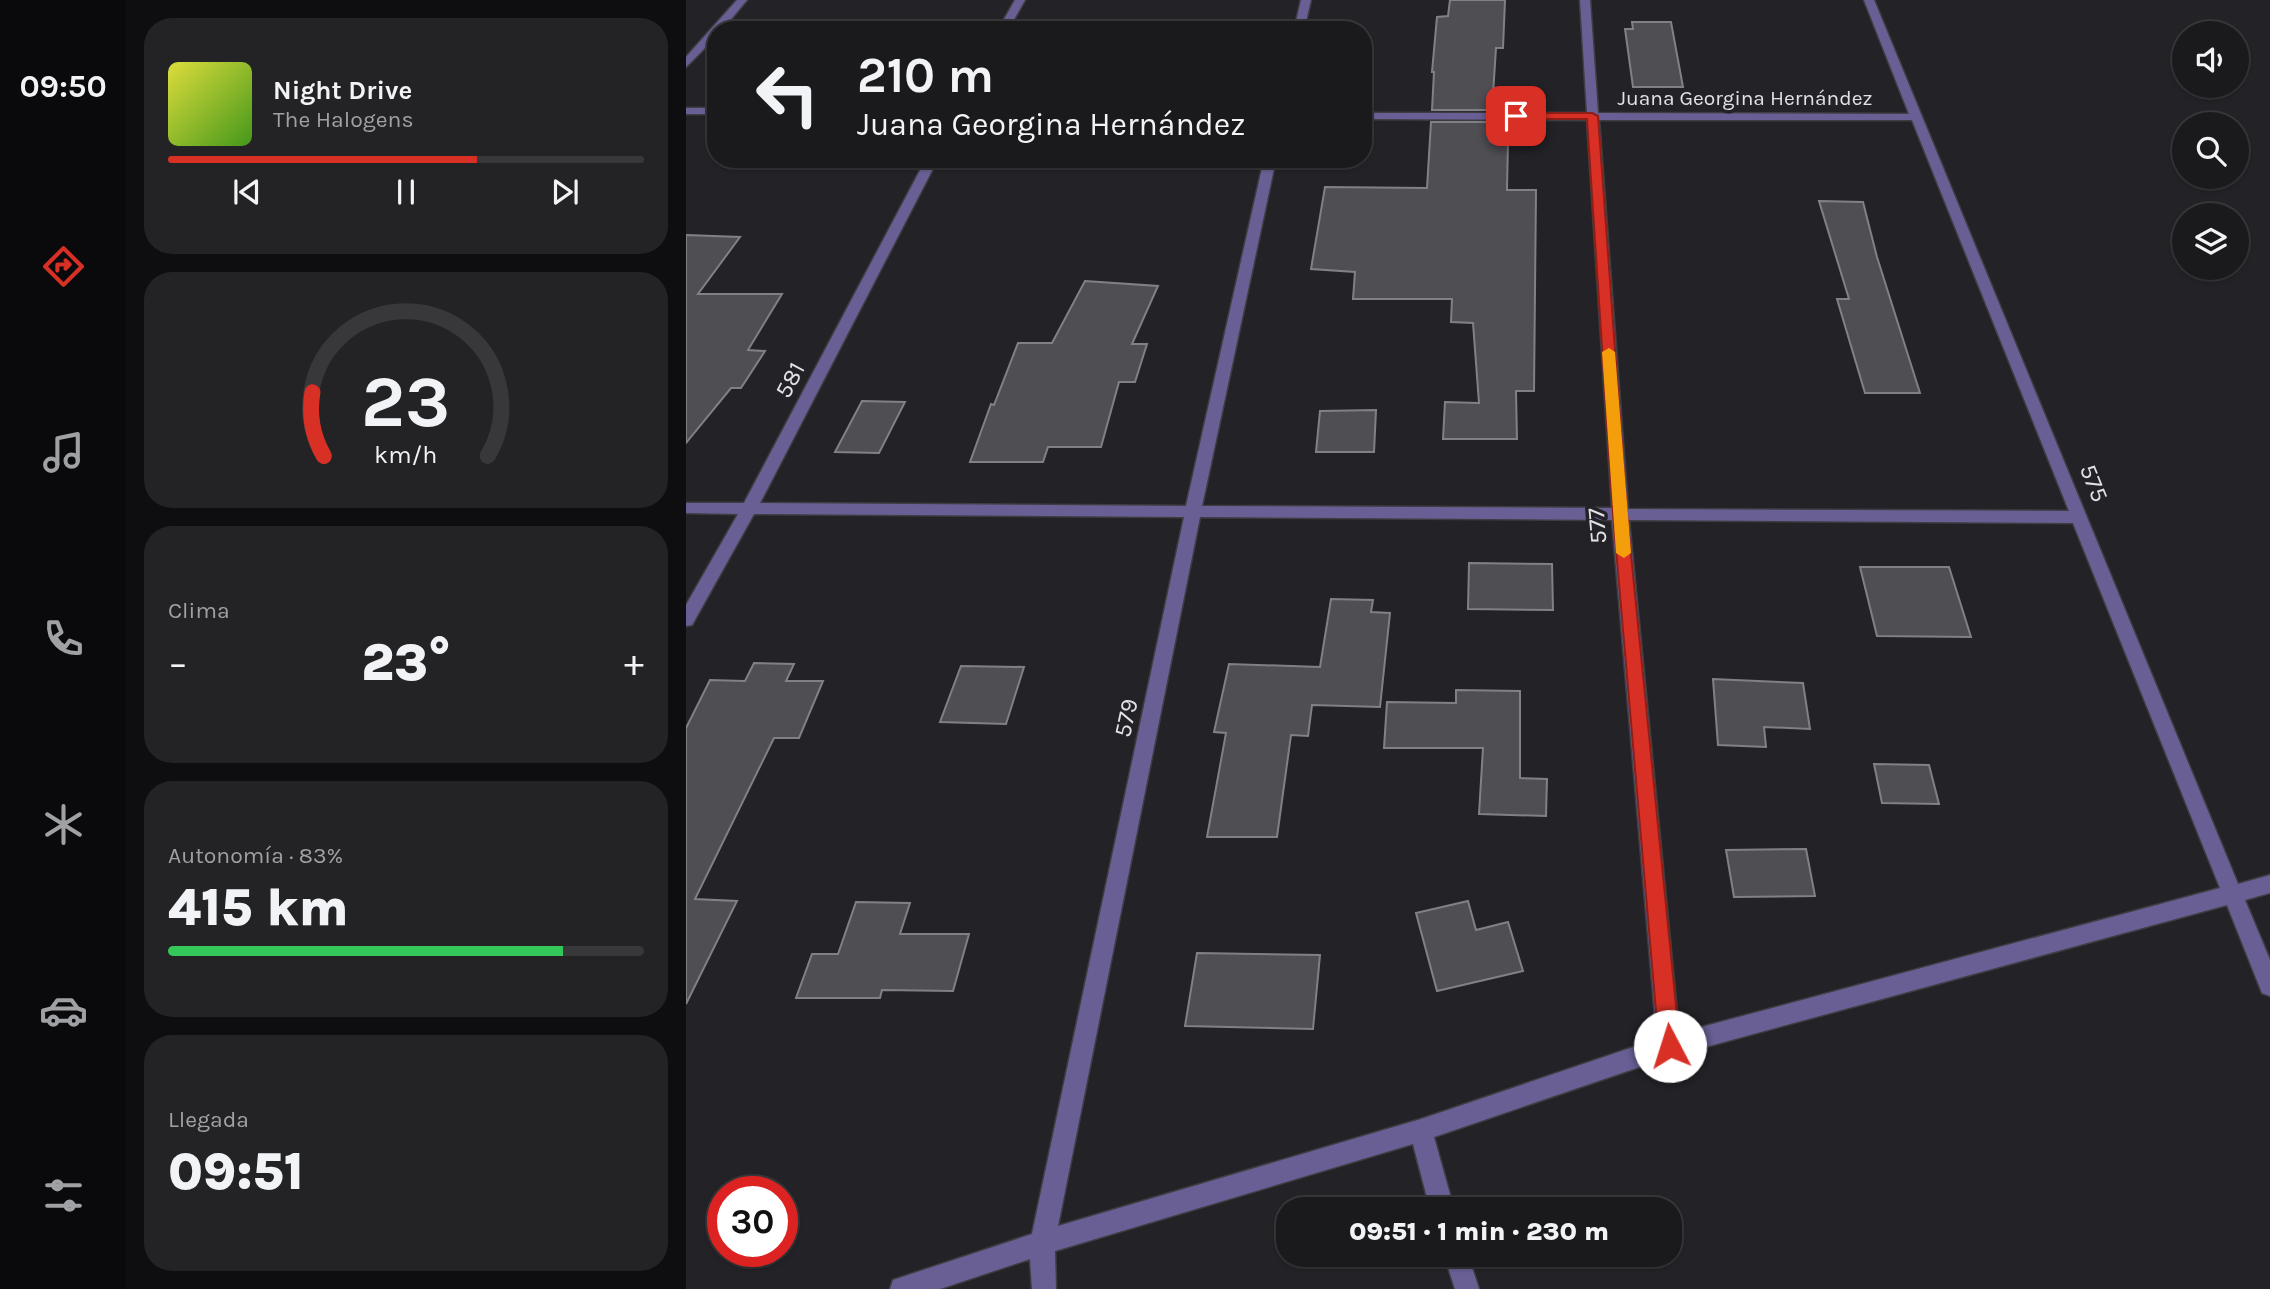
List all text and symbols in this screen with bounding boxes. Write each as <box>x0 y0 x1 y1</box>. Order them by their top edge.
map controls <box>2172 21 2249 280</box>
button: sound <box>2172 21 2249 98</box>
text: 210 m <box>857 47 994 104</box>
icon: left <box>742 49 833 140</box>
text: 09:50 <box>19 68 107 105</box>
text: Night Drive <box>273 75 412 106</box>
pin <box>1486 86 1546 146</box>
street label: Juana Georgina Hernández <box>1618 86 1872 110</box>
icon: arrive <box>1497 97 1535 135</box>
text: The Halogens <box>273 106 413 133</box>
text: Juana Georgina Hernández <box>857 106 1245 143</box>
button: search <box>2172 112 2249 189</box>
icon: previous <box>228 173 266 211</box>
icon: pause <box>387 173 425 211</box>
icon: next <box>546 173 584 211</box>
button: layers <box>2172 203 2249 280</box>
icon: directions <box>39 242 88 291</box>
street label: 581 <box>769 357 811 403</box>
text: 23 <box>361 360 451 445</box>
icon: music <box>39 428 88 477</box>
text: km/h <box>374 440 438 469</box>
street label: 575 <box>2074 460 2114 506</box>
street label: 577 <box>1581 507 1613 545</box>
text: Clima <box>168 597 230 624</box>
icon: phone <box>39 614 88 663</box>
text: 23° <box>361 632 451 693</box>
text: − <box>168 641 188 686</box>
text: + <box>624 641 644 686</box>
street label: 579 <box>1108 696 1144 740</box>
icon: climate <box>39 800 88 849</box>
text: Autonomía · 83% <box>168 842 343 869</box>
text: 415 km <box>168 877 349 938</box>
icon: car <box>39 986 88 1035</box>
position arrow <box>1633 1009 1707 1083</box>
text: Llegada <box>168 1106 249 1133</box>
text: 09:51 <box>168 1141 304 1202</box>
icon: filters <box>39 1171 88 1220</box>
speed limit sign: 30 <box>707 1176 798 1267</box>
text: 09:51 · 1 min · 230 m <box>1349 1216 1609 1247</box>

